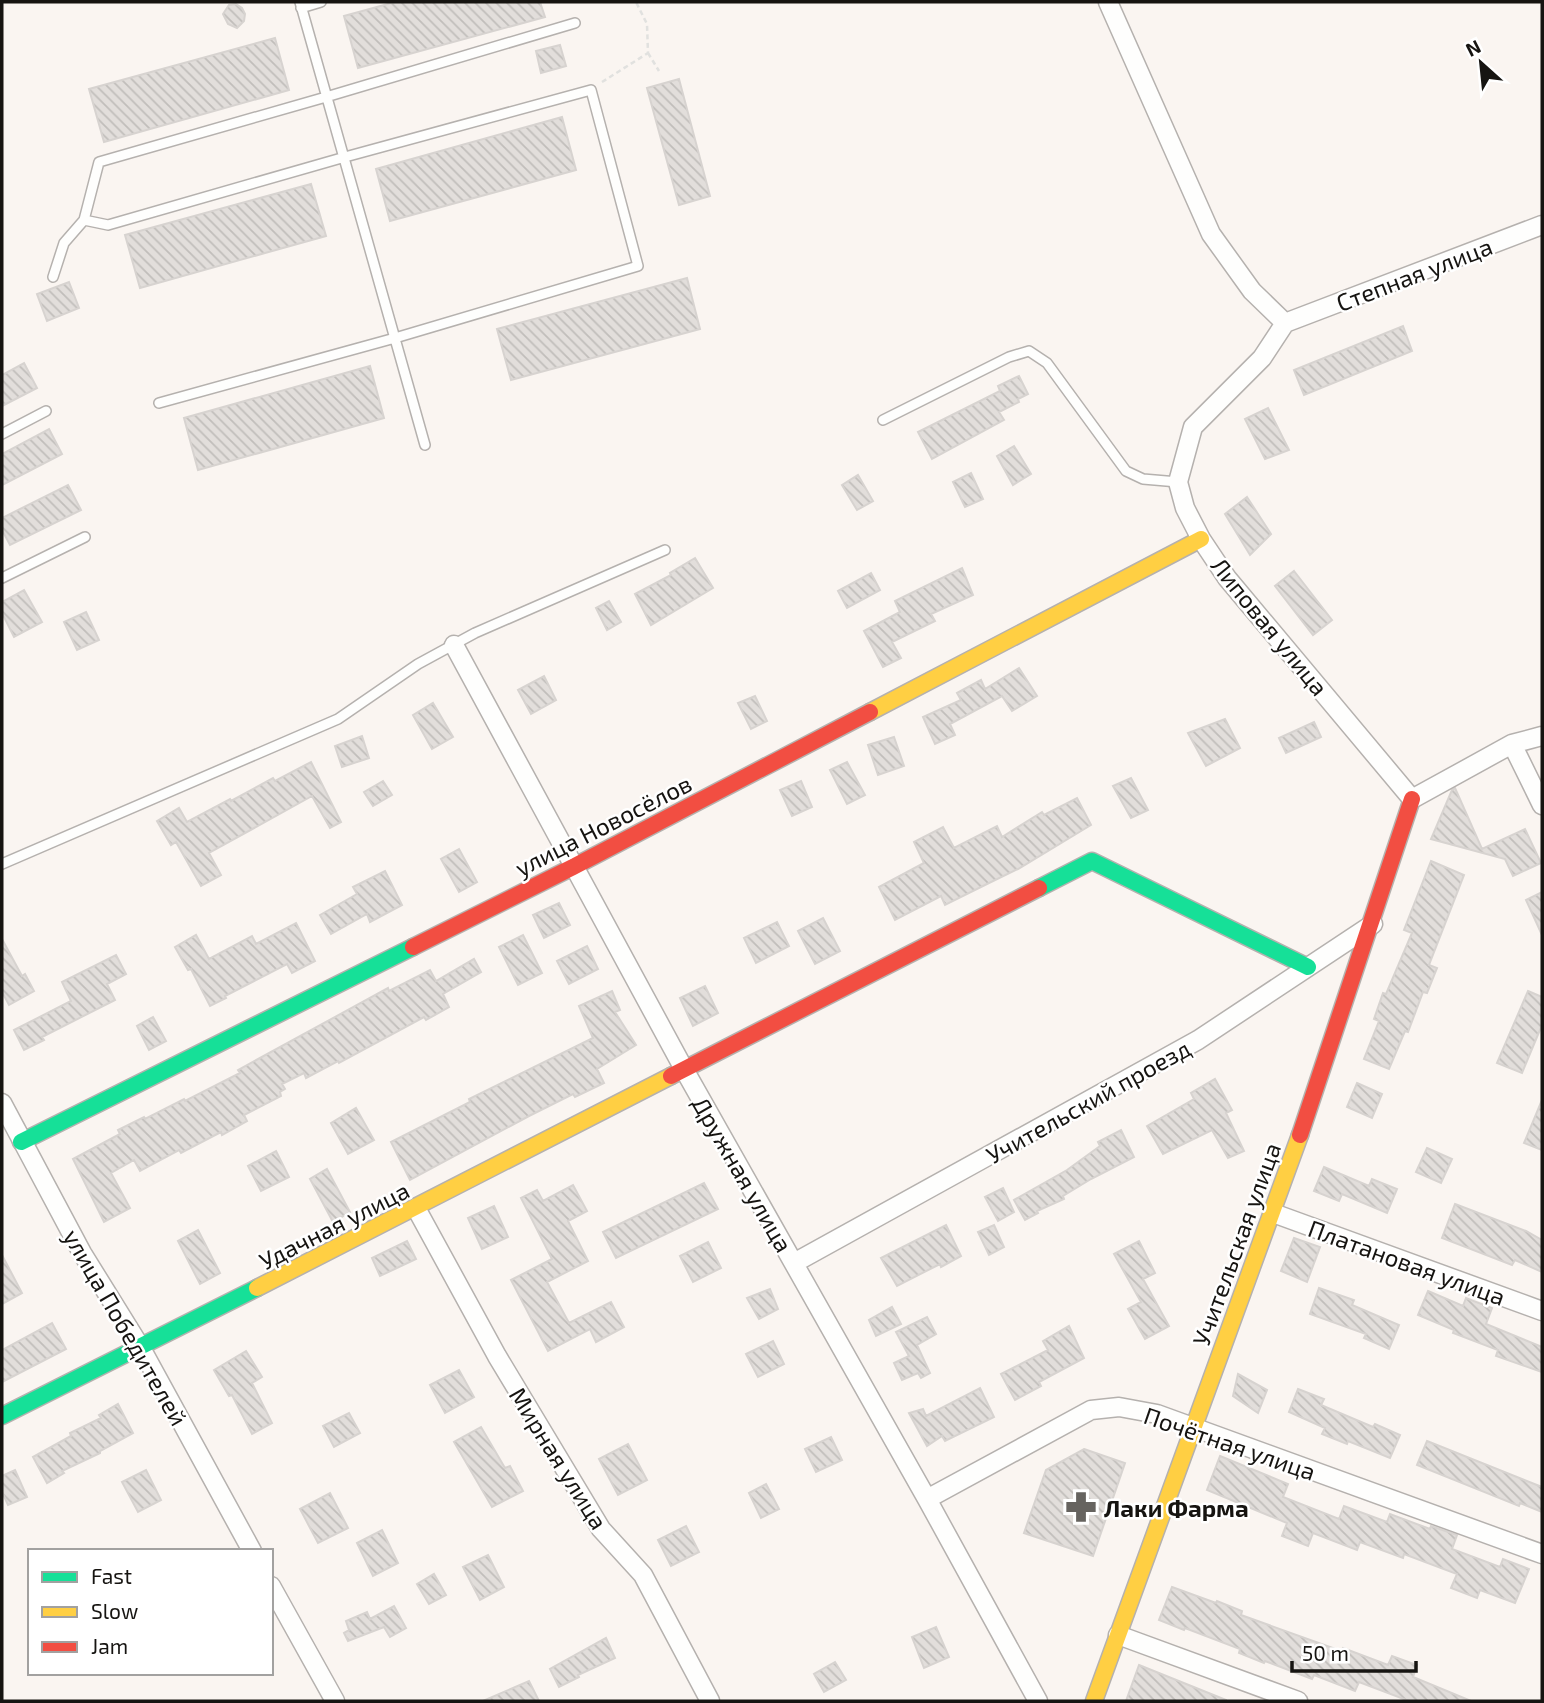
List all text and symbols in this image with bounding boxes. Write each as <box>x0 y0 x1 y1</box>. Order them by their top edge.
north arrow <box>1446 28 1516 98</box>
text: N <box>1462 34 1484 61</box>
street label: Степная улица <box>1332 231 1496 318</box>
street label: Липовая улица <box>1205 551 1335 701</box>
street label: улица Новосёлов <box>510 768 697 883</box>
street label: Учительский проезд <box>981 1033 1195 1169</box>
street label: Дружная улица <box>686 1091 799 1257</box>
street label: Учительская улица <box>1186 1139 1287 1350</box>
street label: Удачная улица <box>254 1175 414 1276</box>
street label: Платановая улица <box>1304 1213 1509 1312</box>
street label: улица Победителей <box>57 1224 194 1431</box>
street label: Мирная улица <box>503 1382 614 1535</box>
street label: Почётная улица <box>1140 1400 1320 1487</box>
pharmacy icon: Лаки Фарма <box>1064 1490 1098 1524</box>
place label: Лаки Фарма <box>1104 1493 1249 1522</box>
legend <box>28 1549 273 1675</box>
text: Fast <box>91 1563 132 1588</box>
text: Slow <box>91 1598 138 1623</box>
scale bar <box>1292 1630 1416 1674</box>
text: Jam <box>91 1633 128 1658</box>
text: 50 m <box>1302 1640 1349 1665</box>

